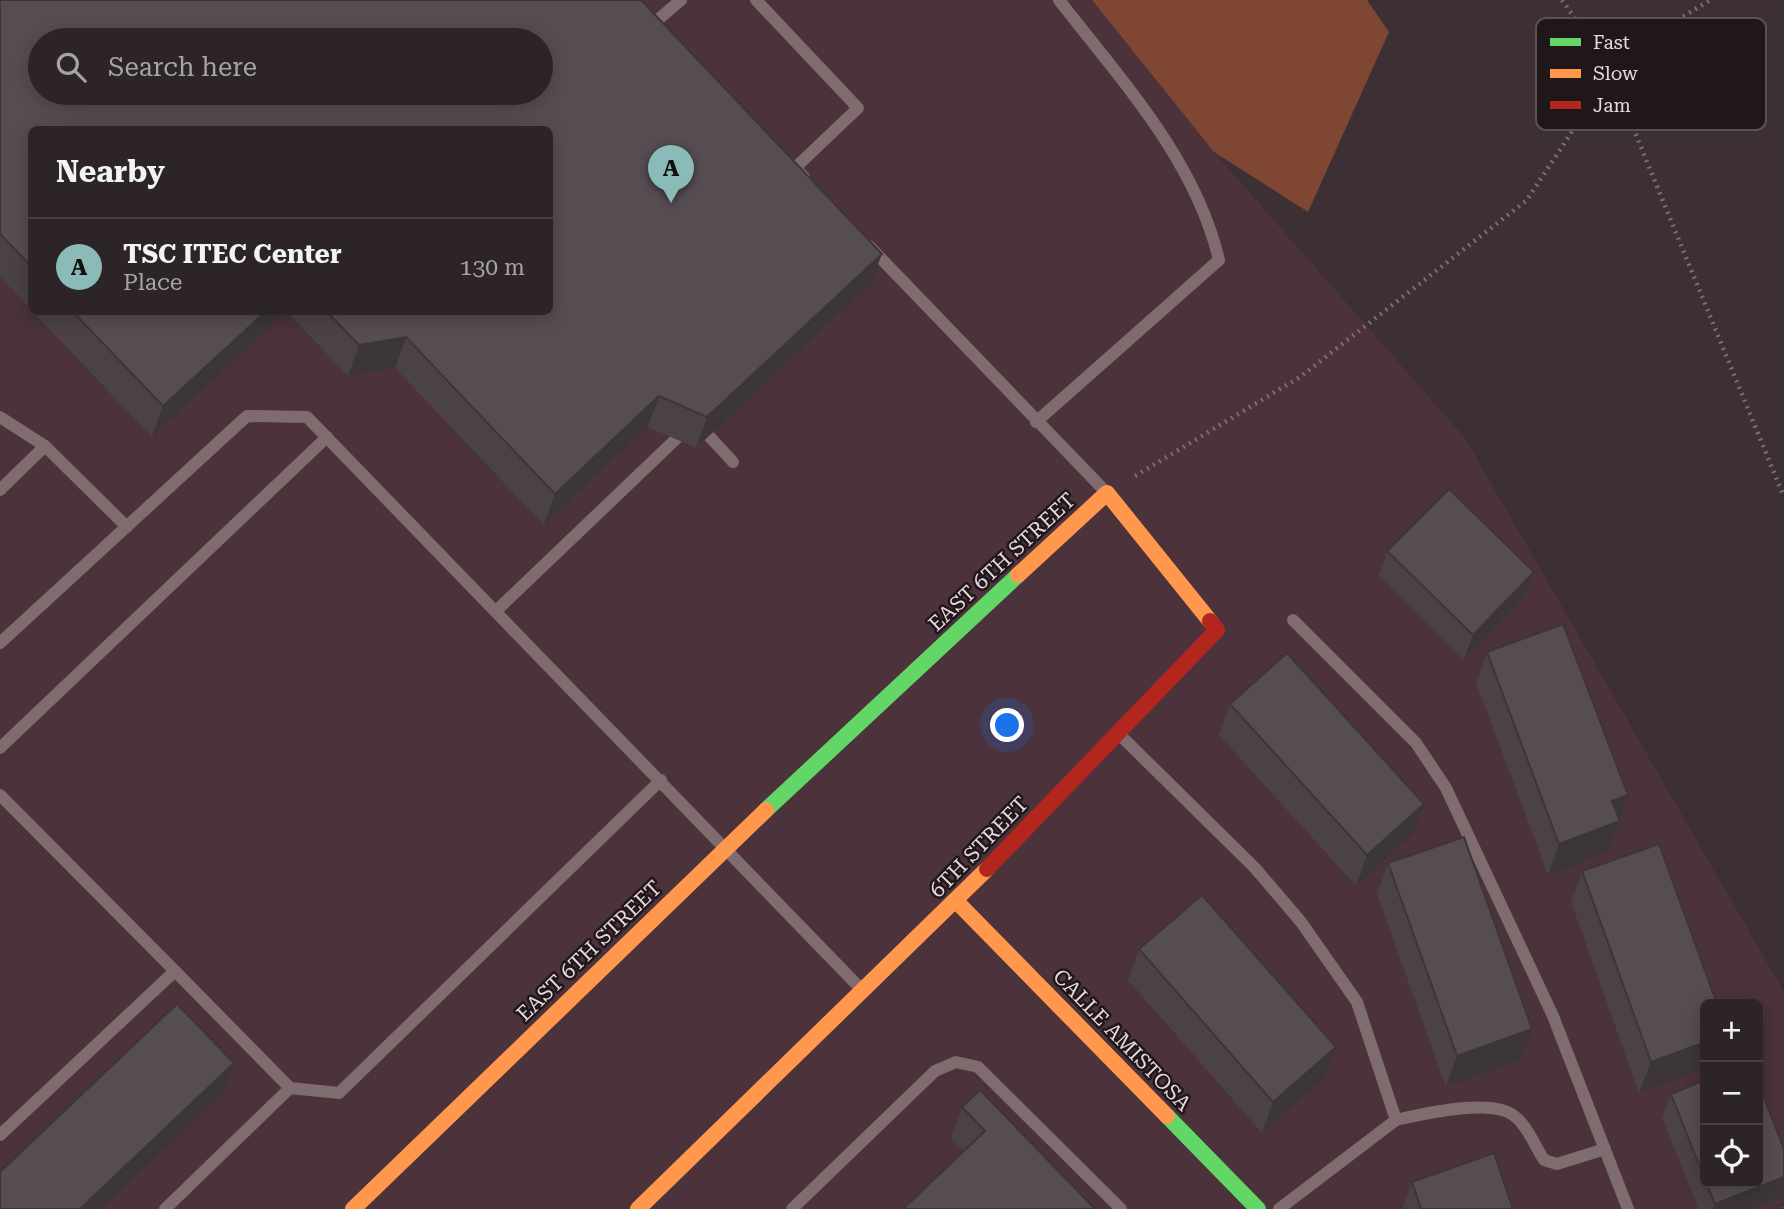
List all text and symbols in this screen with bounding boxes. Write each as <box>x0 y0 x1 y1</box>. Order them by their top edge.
legend <box>1536 18 1766 130</box>
search box <box>28 28 553 105</box>
text: Fast <box>1593 31 1630 54</box>
icon: search <box>52 48 90 86</box>
text: Search here <box>108 52 257 82</box>
text: Slow <box>1593 62 1638 85</box>
text: Jam <box>1593 94 1631 117</box>
pin: A <box>648 145 694 203</box>
text: Nearby <box>56 154 165 189</box>
text: TSC ITEC Center <box>123 239 342 269</box>
text: A <box>71 254 87 281</box>
text: 130 m <box>460 254 525 281</box>
text: Place <box>123 269 182 296</box>
street label: EAST 6TH STREET <box>924 488 1080 636</box>
your location <box>990 708 1024 742</box>
street label: 6TH STREET <box>925 792 1033 902</box>
street label: EAST 6TH STREET <box>512 876 666 1026</box>
street label: CALLE AMISTOSA <box>1048 964 1196 1116</box>
map controls <box>1700 999 1763 1188</box>
button: + <box>1700 999 1763 1062</box>
button: − <box>1700 1062 1763 1125</box>
button: locate <box>1700 1125 1763 1188</box>

